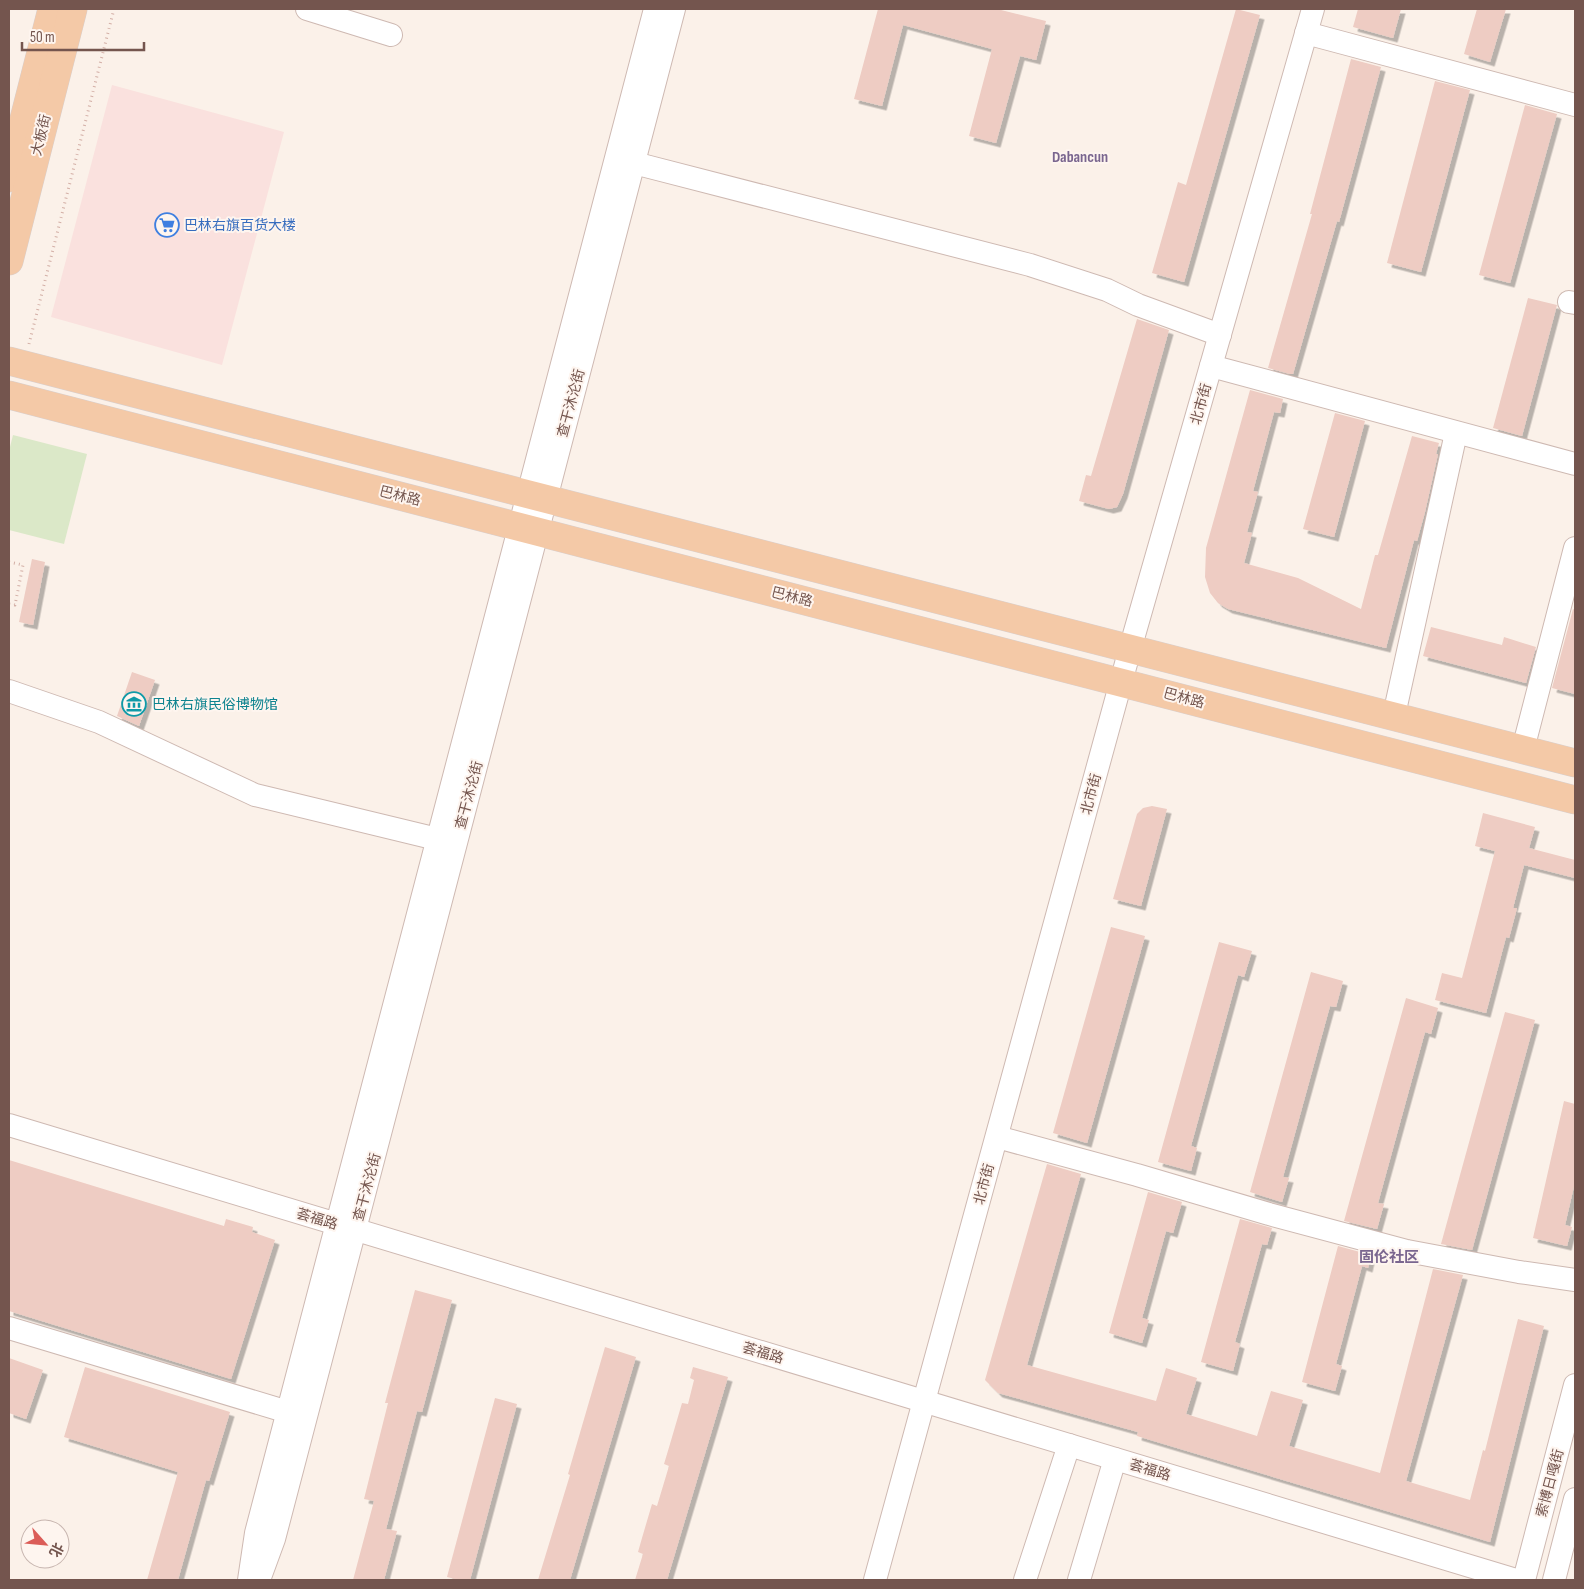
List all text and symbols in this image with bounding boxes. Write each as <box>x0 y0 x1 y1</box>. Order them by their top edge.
scale bar <box>22 20 145 52</box>
text: 50 m <box>30 28 55 47</box>
street label: 大板街 <box>28 113 54 157</box>
district label: Dabancun <box>1052 148 1108 167</box>
supermarket icon: 巴林右旗百货大楼 <box>154 212 180 238</box>
place label: 巴林右旗百货大楼 <box>184 217 296 234</box>
street label: 查干沐沦街 <box>554 367 588 439</box>
street label: 北市街 <box>1187 381 1215 427</box>
street label: 巴林路 <box>378 483 422 509</box>
street label: 巴林路 <box>770 584 814 610</box>
street label: 巴林路 <box>1162 684 1206 712</box>
museum icon: 巴林右旗民俗博物馆 <box>121 691 147 717</box>
place label: 巴林右旗民俗博物馆 <box>152 696 278 713</box>
street label: 查干沐沦街 <box>452 759 486 831</box>
street label: 北市街 <box>1077 772 1105 816</box>
street label: 查干沐沦街 <box>350 1151 384 1223</box>
street label: 北市街 <box>970 1162 998 1206</box>
street label: 荟福路 <box>294 1205 340 1233</box>
district label: 固伦社区 <box>1359 1248 1419 1267</box>
street label: 荟福路 <box>740 1339 786 1367</box>
street label: 索博日嘎街 <box>1533 1447 1567 1519</box>
street label: 荟福路 <box>1127 1456 1173 1484</box>
north arrow <box>20 1519 70 1569</box>
text: 北 <box>45 1540 67 1560</box>

